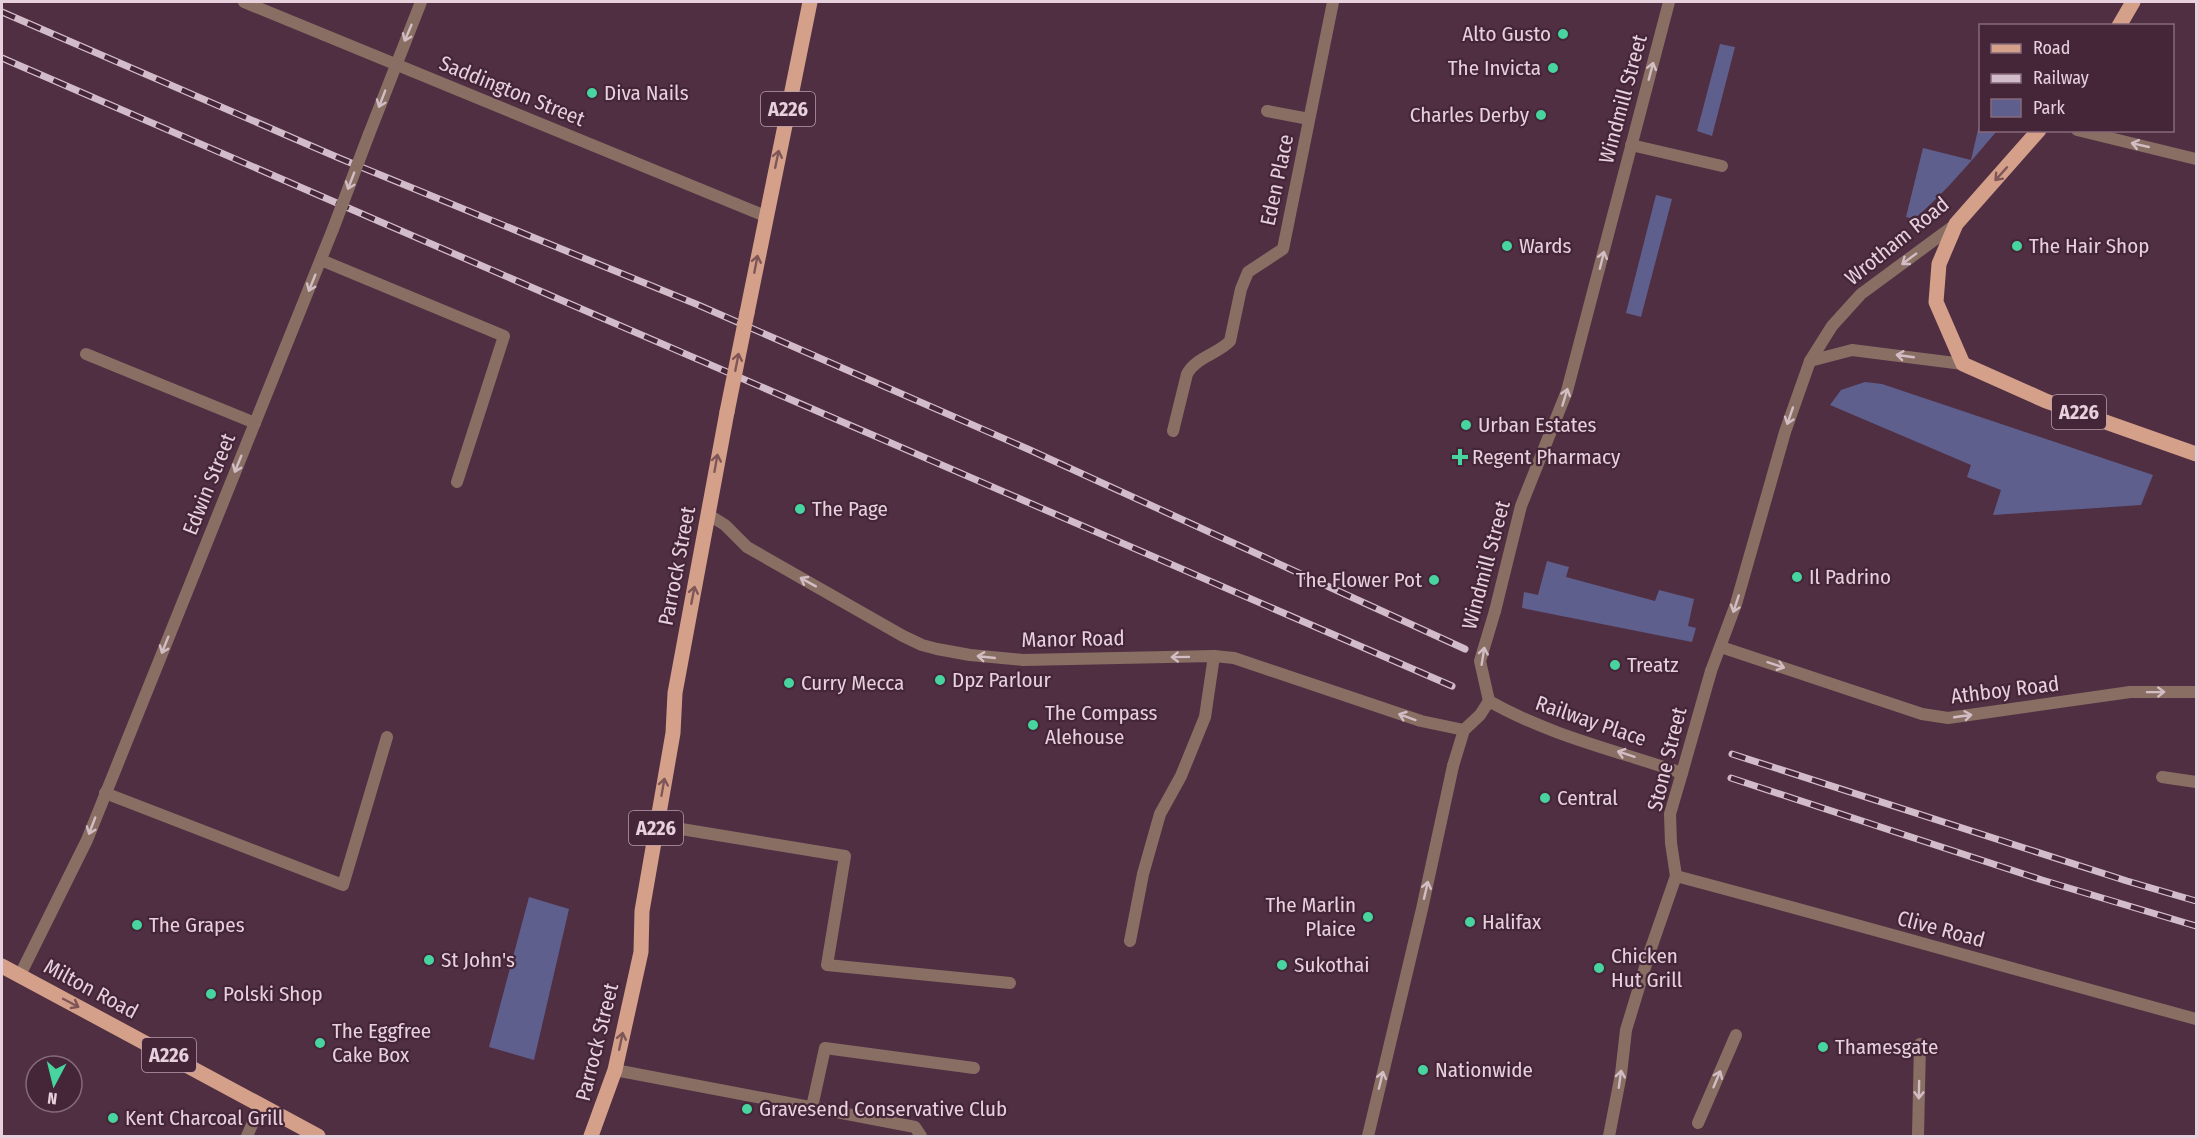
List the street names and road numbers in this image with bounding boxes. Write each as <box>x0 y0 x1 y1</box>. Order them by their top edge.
street label: Windmill Street <box>1593 32 1653 166</box>
street label: Saddington Street <box>435 50 589 132</box>
road number: A226 <box>761 92 815 126</box>
street label: Eden Place <box>1255 132 1299 228</box>
street label: Wrotham Road <box>1840 191 1954 291</box>
road number: A226 <box>2052 395 2106 429</box>
street label: Edwin Street <box>177 429 241 539</box>
street label: Windmill Street <box>1456 498 1516 632</box>
street label: Parrock Street <box>653 504 701 628</box>
street label: Manor Road <box>1021 625 1125 653</box>
street label: Athboy Road <box>1949 670 2061 710</box>
street label: Railway Place <box>1532 690 1650 752</box>
street label: Stone Street <box>1642 704 1692 814</box>
road number: A226 <box>629 811 683 845</box>
street label: Clive Road <box>1894 905 1988 953</box>
street label: Milton Road <box>39 953 143 1025</box>
street label: Parrock Street <box>570 980 624 1104</box>
road number: A226 <box>142 1038 196 1072</box>

